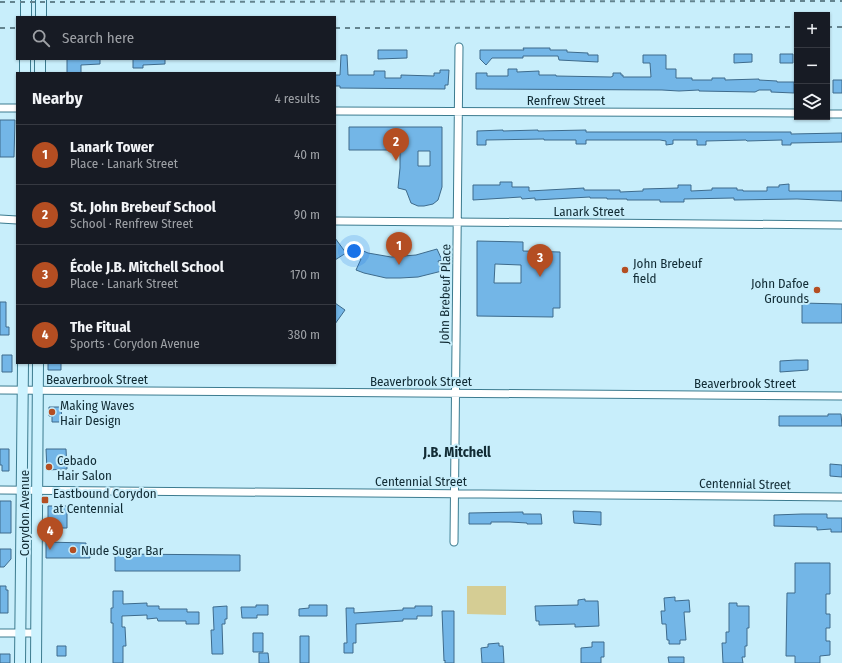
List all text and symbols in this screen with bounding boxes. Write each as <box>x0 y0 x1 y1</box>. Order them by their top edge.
map controls <box>794 12 830 120</box>
button: + <box>794 12 830 48</box>
search box <box>16 16 336 60</box>
icon: search <box>30 27 52 49</box>
text: Search here <box>62 29 134 47</box>
button: − <box>794 48 830 84</box>
button: layers <box>794 84 830 120</box>
text: Nearby <box>32 88 83 109</box>
text: 4 results <box>274 91 320 106</box>
street label: Renfrew Street <box>527 93 606 108</box>
pin: 2 <box>383 128 409 161</box>
text: Lanark Tower <box>70 138 154 156</box>
text: 1 <box>42 147 48 162</box>
text: 40 m <box>294 147 320 162</box>
text: Place · Lanark Street <box>70 156 178 171</box>
text: St. John Brebeuf School <box>70 198 216 216</box>
street label: Lanark Street <box>554 204 625 219</box>
text: 2 <box>42 207 48 222</box>
text: 90 m <box>294 207 320 222</box>
text: School · Renfrew Street <box>70 216 193 231</box>
pin: 1 <box>386 232 412 265</box>
your location <box>344 241 364 261</box>
street label: John Brebeuf Place <box>437 244 453 344</box>
pin: 3 <box>527 244 553 277</box>
place label: John Brebeuf field <box>633 256 703 286</box>
text: École J.B. Mitchell School <box>70 258 224 276</box>
marker: John Brebeuf field <box>620 265 630 275</box>
text: 3 <box>42 267 48 282</box>
text: 170 m <box>290 267 320 282</box>
text: Place · Lanark Street <box>70 276 178 291</box>
place label: John Dafoe Grounds <box>751 276 809 306</box>
marker: John Dafoe Grounds <box>812 285 822 295</box>
text: The Fitual <box>70 318 131 336</box>
text: 4 <box>42 327 48 342</box>
text: 380 m <box>288 327 320 342</box>
text: Sports · Corydon Avenue <box>70 336 200 351</box>
street label: Beaverbrook Street <box>46 372 149 387</box>
street label: Beaverbrook Street <box>370 374 473 389</box>
street label: Beaverbrook Street <box>694 376 797 391</box>
place label: Making Waves Hair Design <box>60 398 135 428</box>
marker: Making Waves Hair Design <box>47 407 57 417</box>
district label: J.B. Mitchell <box>422 444 491 461</box>
place label: Cebado Hair Salon <box>57 453 112 483</box>
marker: Cebado Hair Salon <box>44 462 54 472</box>
street label: Corydon Avenue <box>17 470 32 556</box>
street label: Centennial Street <box>375 474 468 489</box>
street label: Centennial Street <box>699 476 792 492</box>
place label: Eastbound Corydon at Centennial <box>53 486 157 516</box>
marker: Eastbound Corydon at Centennial <box>40 495 50 505</box>
pin: 4 <box>37 517 63 550</box>
place label: Nude Sugar Bar <box>81 543 164 558</box>
marker: Nude Sugar Bar <box>68 545 78 555</box>

